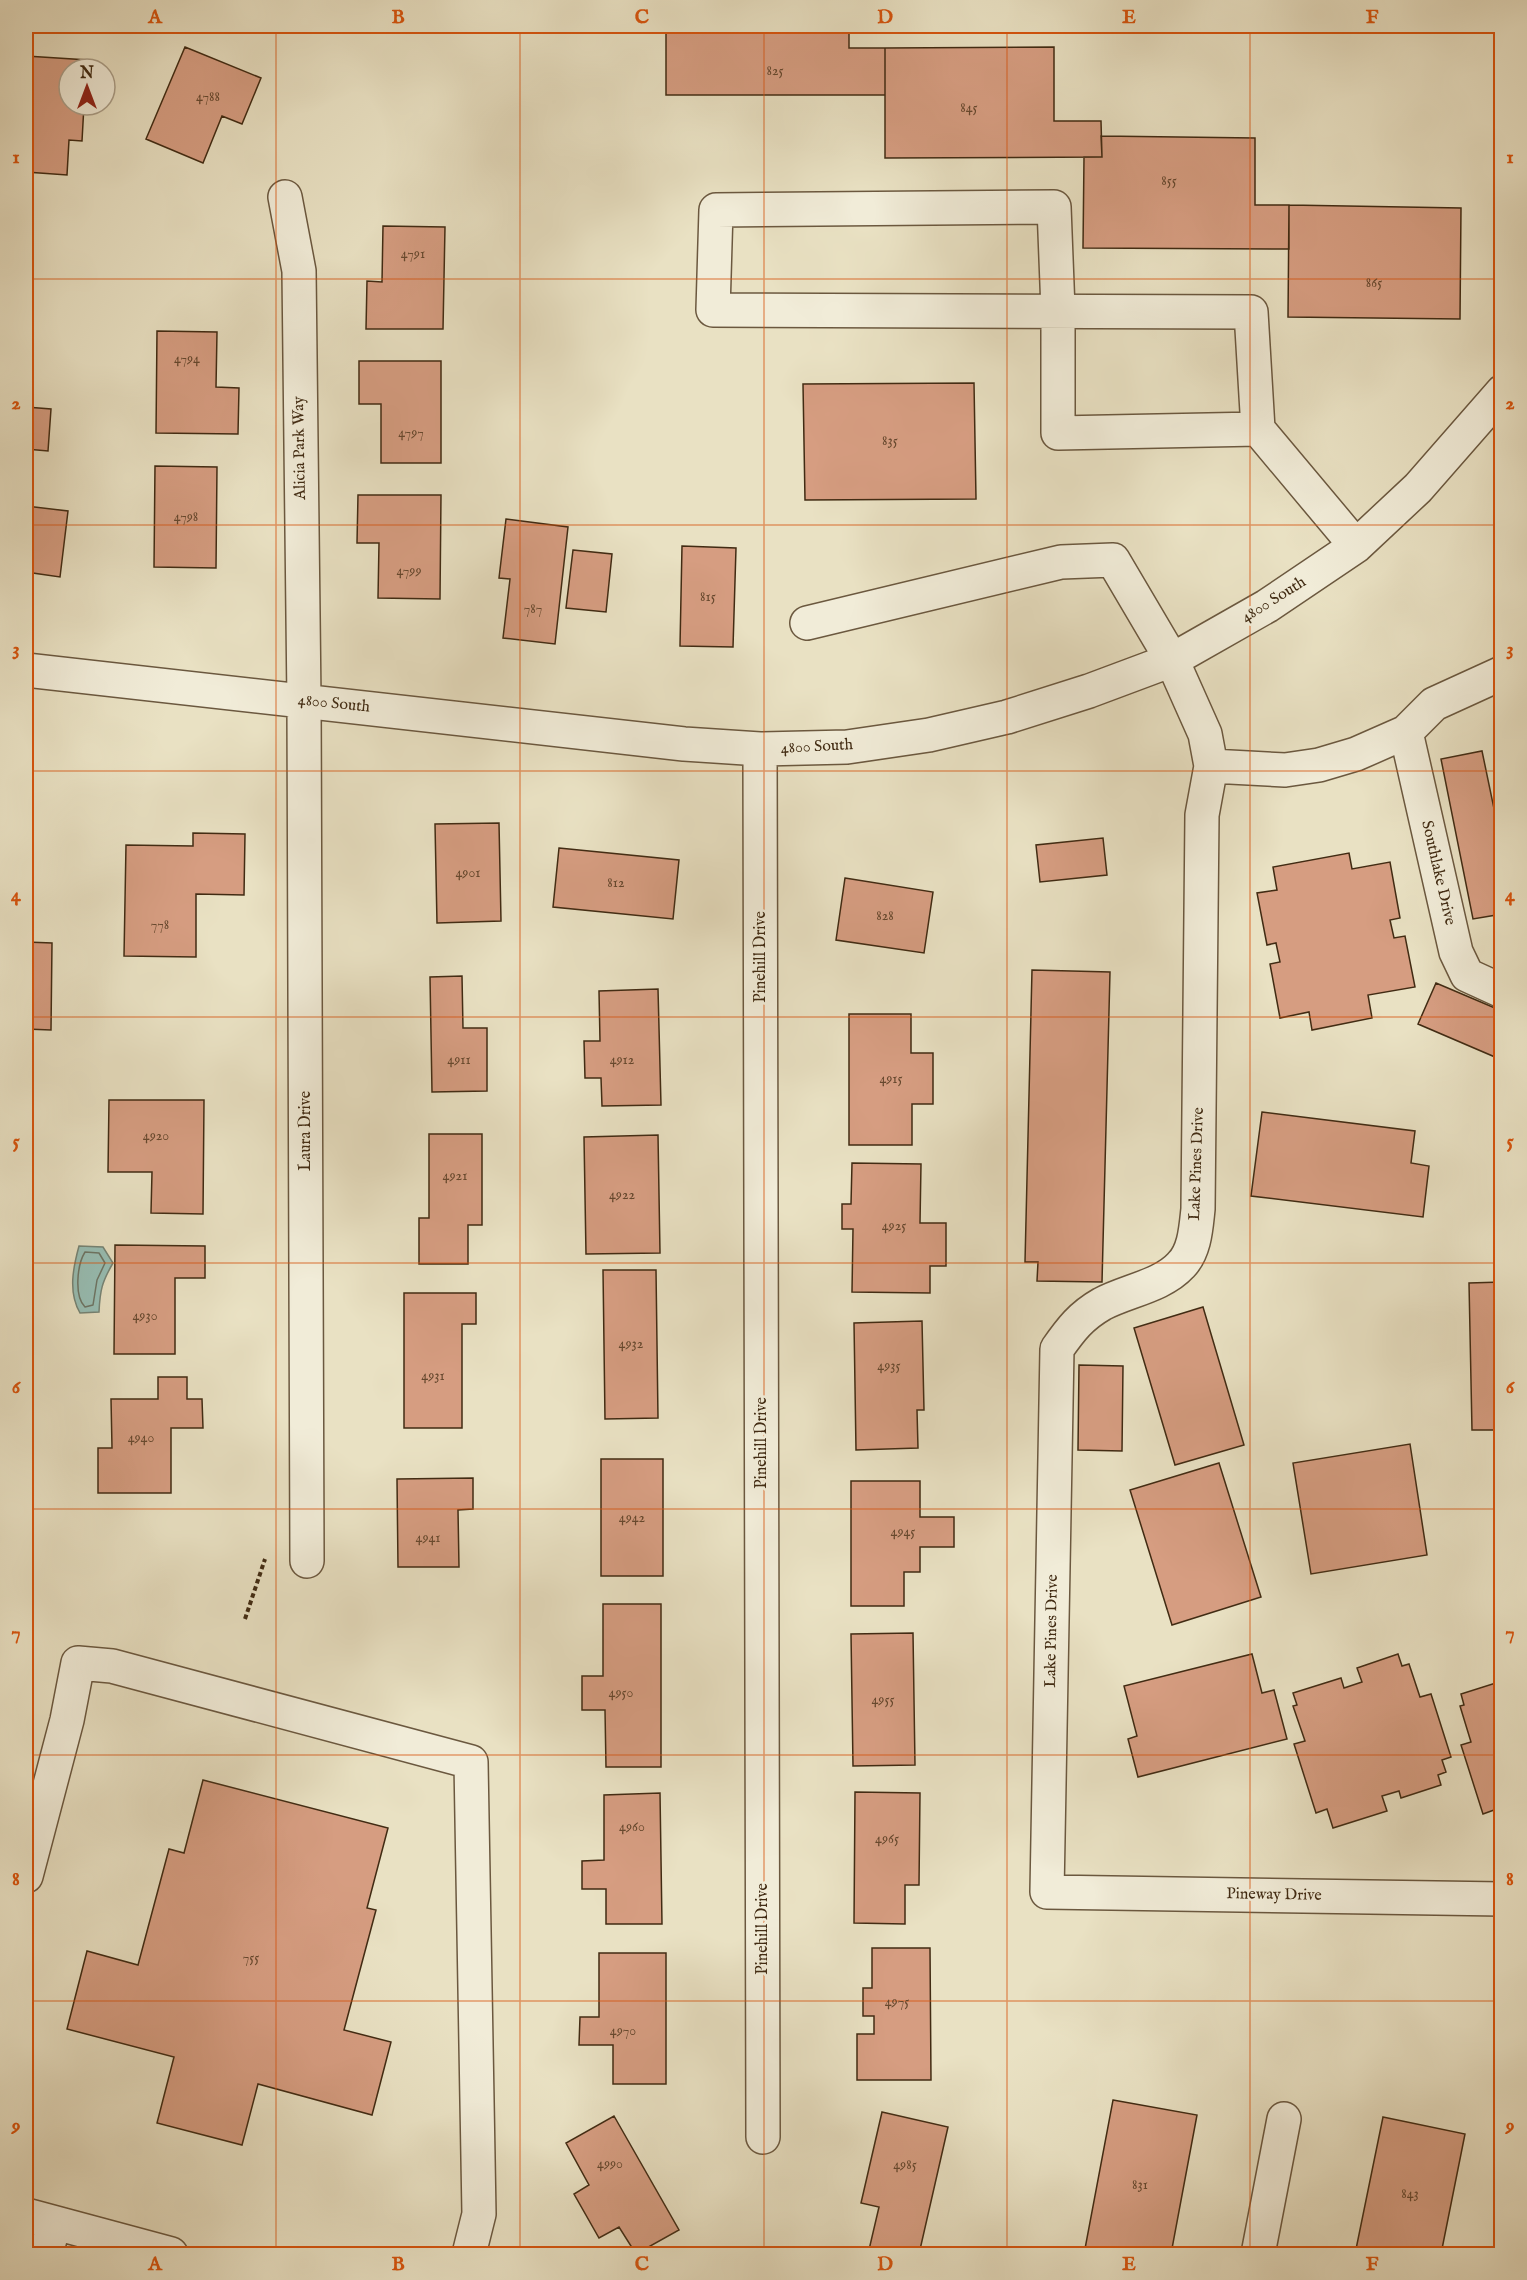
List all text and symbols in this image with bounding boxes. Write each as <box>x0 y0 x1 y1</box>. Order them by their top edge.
text: A <box>147 5 163 30</box>
text: B <box>391 5 405 30</box>
text: C <box>635 5 649 30</box>
text: D <box>877 5 893 30</box>
text: E <box>1122 5 1136 30</box>
text: F <box>1366 5 1379 30</box>
north arrow <box>57 57 117 117</box>
house number: 825 <box>766 62 784 80</box>
text: N <box>79 64 94 84</box>
house number: 4788 <box>196 88 220 106</box>
house number: 845 <box>960 99 978 117</box>
text: 1 <box>12 145 20 170</box>
text: 1 <box>1506 145 1514 170</box>
house number: 855 <box>1161 172 1177 190</box>
house number: 4791 <box>401 245 425 263</box>
house number: 865 <box>1366 274 1382 292</box>
house number: 4794 <box>174 350 200 368</box>
text: 2 <box>11 391 21 416</box>
text: 2 <box>1505 391 1515 416</box>
street label: Alicia Park Way <box>289 396 311 501</box>
house number: 4797 <box>398 424 424 442</box>
house number: 835 <box>882 432 898 450</box>
house number: 4798 <box>174 508 198 526</box>
house number: 4799 <box>396 562 422 580</box>
street label: 4800 South <box>1238 572 1310 628</box>
house number: 815 <box>700 588 716 606</box>
house number: 787 <box>524 600 542 618</box>
text: 3 <box>12 637 20 662</box>
text: 3 <box>1506 637 1514 662</box>
street label: 4800 South <box>297 690 372 718</box>
street label: 4800 South <box>780 735 854 759</box>
street label: Southlake Drive <box>1416 819 1460 927</box>
house number: 4901 <box>456 864 480 882</box>
house number: 812 <box>607 874 625 892</box>
text: 4 <box>11 883 22 908</box>
text: 4 <box>1505 883 1516 908</box>
house number: 828 <box>876 907 894 925</box>
street label: Pinehill Drive <box>751 911 771 1003</box>
house number: 778 <box>151 916 169 934</box>
house number: 4911 <box>447 1051 471 1069</box>
house number: 4912 <box>610 1051 635 1069</box>
house number: 4915 <box>879 1070 903 1088</box>
street label: Laura Drive <box>296 1091 316 1171</box>
street label: Lake Pines Drive <box>1185 1107 1209 1221</box>
house number: 4920 <box>143 1127 169 1145</box>
text: 5 <box>12 1129 20 1154</box>
text: 5 <box>1506 1129 1514 1154</box>
house number: 4921 <box>443 1167 467 1185</box>
house number: 4922 <box>609 1186 635 1204</box>
house number: 4925 <box>882 1217 906 1235</box>
house number: 4930 <box>132 1307 158 1325</box>
house number: 4932 <box>619 1335 644 1353</box>
house number: 4935 <box>877 1357 901 1375</box>
house number: 4931 <box>421 1367 445 1385</box>
text: 6 <box>12 1375 22 1400</box>
text: 6 <box>1506 1375 1516 1400</box>
street label: Pinehill Drive <box>752 1397 772 1489</box>
house number: 4940 <box>128 1429 154 1447</box>
house number: 4942 <box>619 1509 646 1527</box>
house number: 4945 <box>891 1523 915 1541</box>
house number: 4941 <box>416 1529 440 1547</box>
street label: Lake Pines Drive <box>1041 1574 1063 1688</box>
text: 7 <box>11 1621 21 1646</box>
text: 7 <box>1505 1621 1515 1646</box>
house number: 4950 <box>609 1684 634 1702</box>
house number: 4955 <box>871 1691 895 1709</box>
house number: 4960 <box>619 1818 645 1836</box>
house number: 4965 <box>875 1830 899 1848</box>
text: 8 <box>12 1867 20 1892</box>
text: 8 <box>1506 1867 1514 1892</box>
street label: Pinehill Drive <box>753 1883 773 1975</box>
street label: Pineway Drive <box>1226 1884 1322 1906</box>
house number: 755 <box>243 1949 259 1967</box>
house number: 4975 <box>885 1993 909 2011</box>
house number: 4970 <box>610 2022 636 2040</box>
text: 9 <box>11 2113 21 2138</box>
text: 9 <box>1505 2113 1515 2138</box>
house number: 4990 <box>597 2155 623 2173</box>
house number: 4985 <box>893 2156 917 2174</box>
house number: 831 <box>1132 2176 1148 2194</box>
house number: 843 <box>1401 2185 1419 2203</box>
text: A <box>147 2252 163 2277</box>
text: B <box>391 2252 405 2277</box>
text: C <box>635 2252 649 2277</box>
text: D <box>877 2252 893 2277</box>
text: E <box>1122 2252 1136 2277</box>
text: F <box>1366 2252 1379 2277</box>

